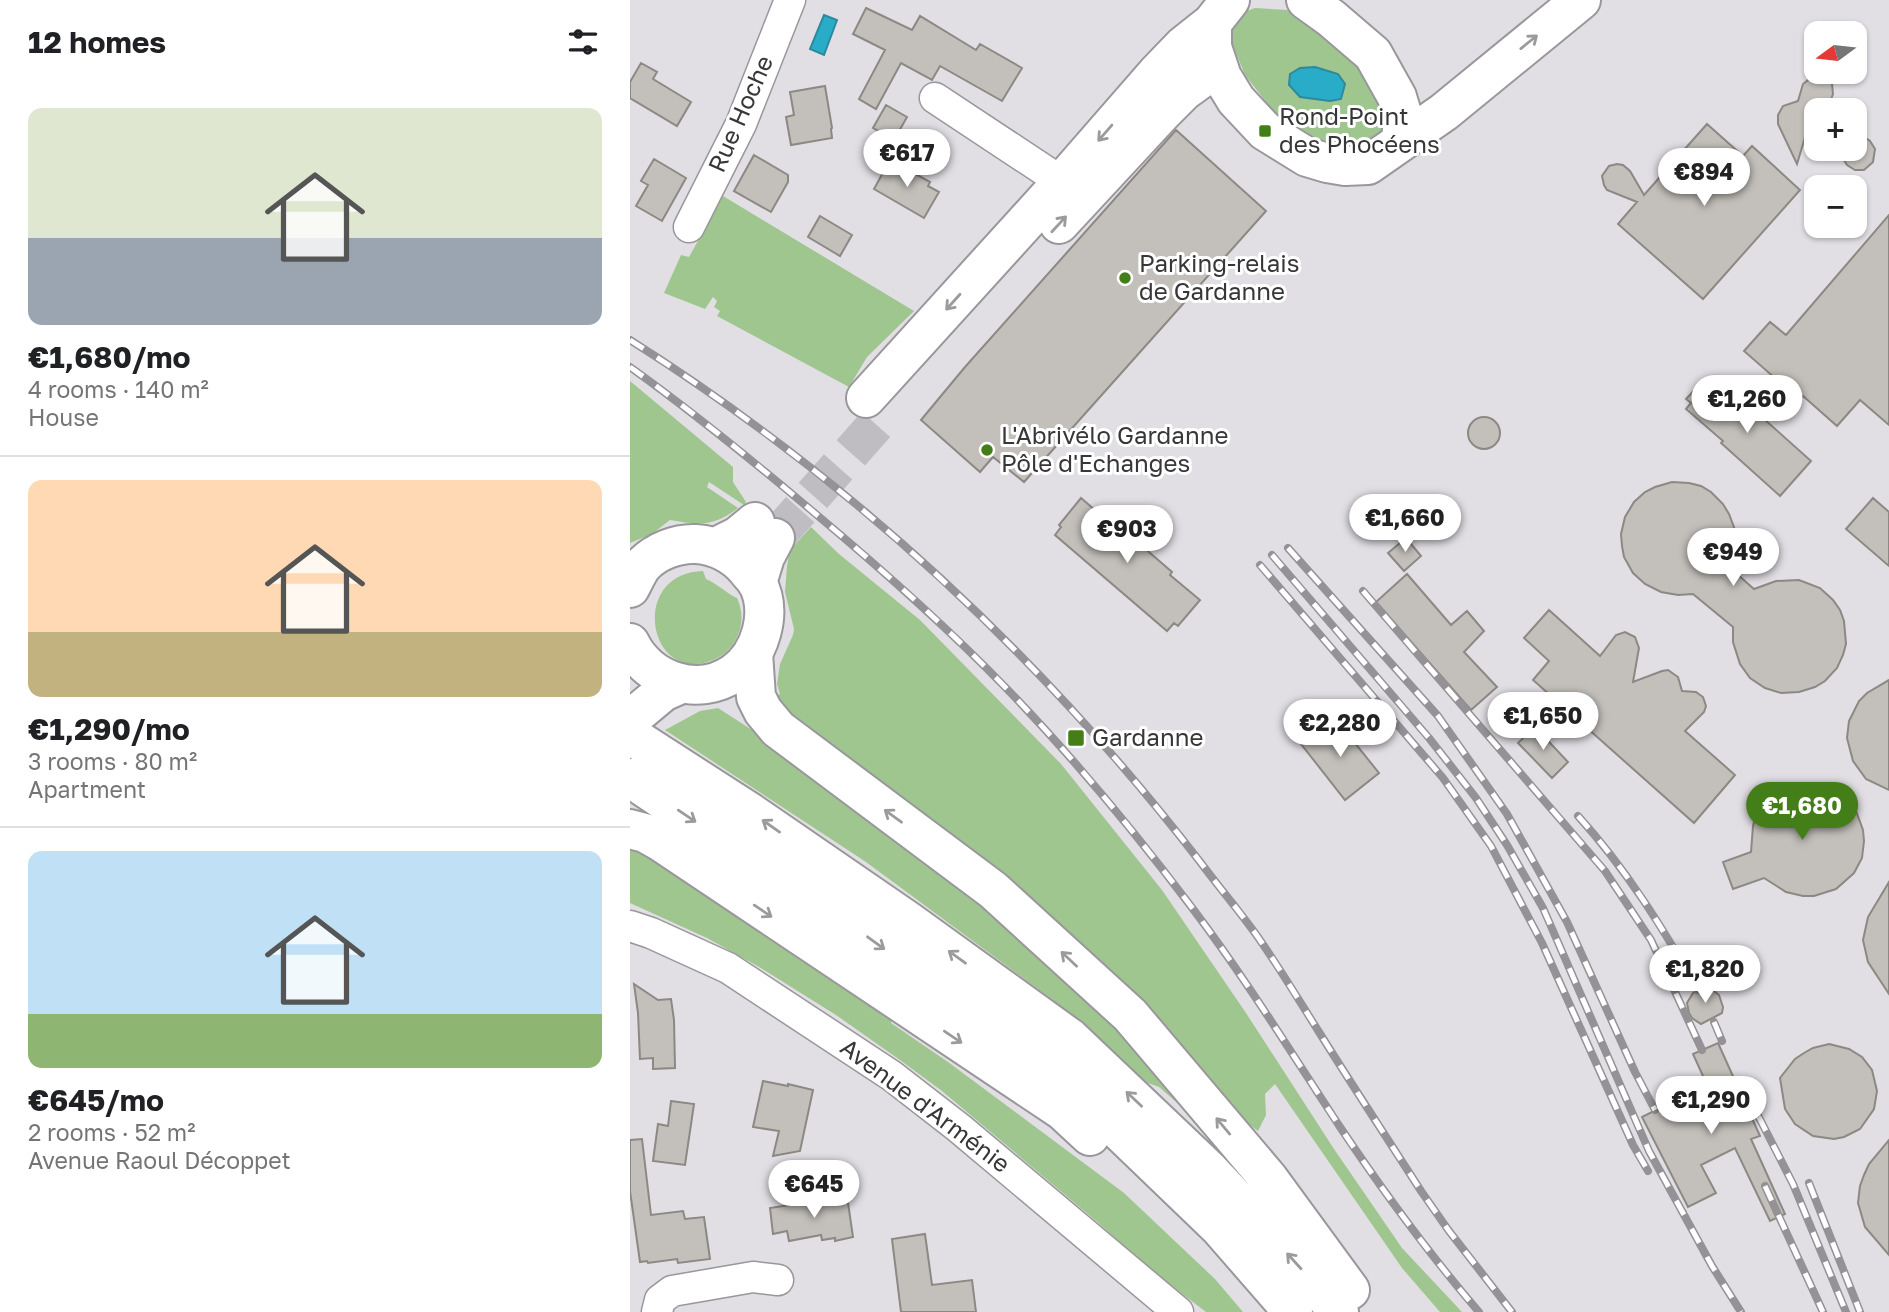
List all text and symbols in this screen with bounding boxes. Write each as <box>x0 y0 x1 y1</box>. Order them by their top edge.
north arrow <box>1804 21 1867 84</box>
map controls <box>1804 21 1867 238</box>
icon: filters <box>564 23 602 61</box>
text: 12 homes <box>28 24 166 60</box>
one-way arrow <box>1520 34 1538 50</box>
street label: Rue Hoche <box>701 51 778 176</box>
button: + <box>1804 98 1867 161</box>
place label: Rond-Point des Phocéens <box>1279 101 1440 158</box>
marker: Rond-Point des Phocéens <box>1257 123 1273 139</box>
one-way arrow <box>1097 124 1113 142</box>
pin: €617 <box>866 130 948 189</box>
text: €617 <box>879 138 935 166</box>
pin: €894 <box>1663 148 1745 208</box>
icon: home <box>252 154 378 280</box>
text: €894 <box>1674 157 1734 185</box>
button: − <box>1804 175 1867 238</box>
one-way arrow <box>1051 216 1068 233</box>
place label: Parking-relais de Gardanne <box>1139 248 1299 305</box>
marker: Parking-relais de Gardanne <box>1117 270 1133 286</box>
one-way arrow <box>945 293 961 311</box>
text: €1,680/mo <box>28 339 191 375</box>
text: 4 rooms · 140 m² <box>28 375 209 403</box>
pin: €1,260 <box>1690 376 1804 435</box>
text: €1,260 <box>1707 384 1787 412</box>
text: House <box>28 403 99 431</box>
place label: L'Abrivélo Gardanne Pôle d'Echanges <box>1001 420 1228 477</box>
marker: L'Abrivélo Gardanne Pôle d'Echanges <box>979 442 995 458</box>
pin: €1,660 <box>1348 494 1462 554</box>
text: €1,660 <box>1365 503 1445 531</box>
pin: €903 <box>1086 505 1168 565</box>
text: €903 <box>1097 514 1157 542</box>
icon: home <box>252 526 378 652</box>
pin: €949 <box>1692 528 1774 588</box>
text: €949 <box>1703 537 1763 565</box>
pin: €1,650 <box>1486 692 1600 752</box>
pin: €2,280 <box>1283 700 1397 759</box>
text: €1,650 <box>1503 701 1583 729</box>
text: €2,280 <box>1299 708 1381 736</box>
text: €1,290/mo <box>28 711 190 747</box>
place label: Gardanne <box>1092 722 1203 751</box>
marker: Gardanne <box>1066 728 1086 748</box>
text: 3 rooms · 80 m² <box>28 747 197 775</box>
text: Apartment <box>28 775 146 803</box>
pin: €1,680 <box>1745 782 1859 842</box>
text: €1,680 <box>1762 791 1842 819</box>
one-way arrow <box>677 808 696 823</box>
one-way arrow <box>884 808 903 823</box>
one-way arrow <box>762 819 781 834</box>
icon: home <box>252 897 378 1023</box>
one-way arrow <box>753 903 772 918</box>
one-way arrow <box>866 935 884 950</box>
pin: €1,820 <box>1648 946 1762 1005</box>
one-way arrow <box>948 949 967 964</box>
one-way arrow <box>1060 951 1078 967</box>
text: €1,820 <box>1665 954 1745 982</box>
one-way arrow <box>942 1030 962 1044</box>
street label: Avenue d'Arménie <box>835 1032 1016 1178</box>
pin: €1,290 <box>1654 1076 1768 1136</box>
text: €645/mo <box>28 1082 164 1118</box>
text: €1,290 <box>1671 1085 1751 1113</box>
one-way arrow <box>1125 1091 1143 1107</box>
one-way arrow <box>1216 1117 1231 1135</box>
text: 2 rooms · 52 m² <box>28 1118 195 1146</box>
text: Avenue Raoul Décoppet <box>28 1146 291 1174</box>
pin: €645 <box>773 1160 855 1220</box>
text: €645 <box>784 1169 844 1197</box>
one-way arrow <box>1286 1252 1302 1270</box>

